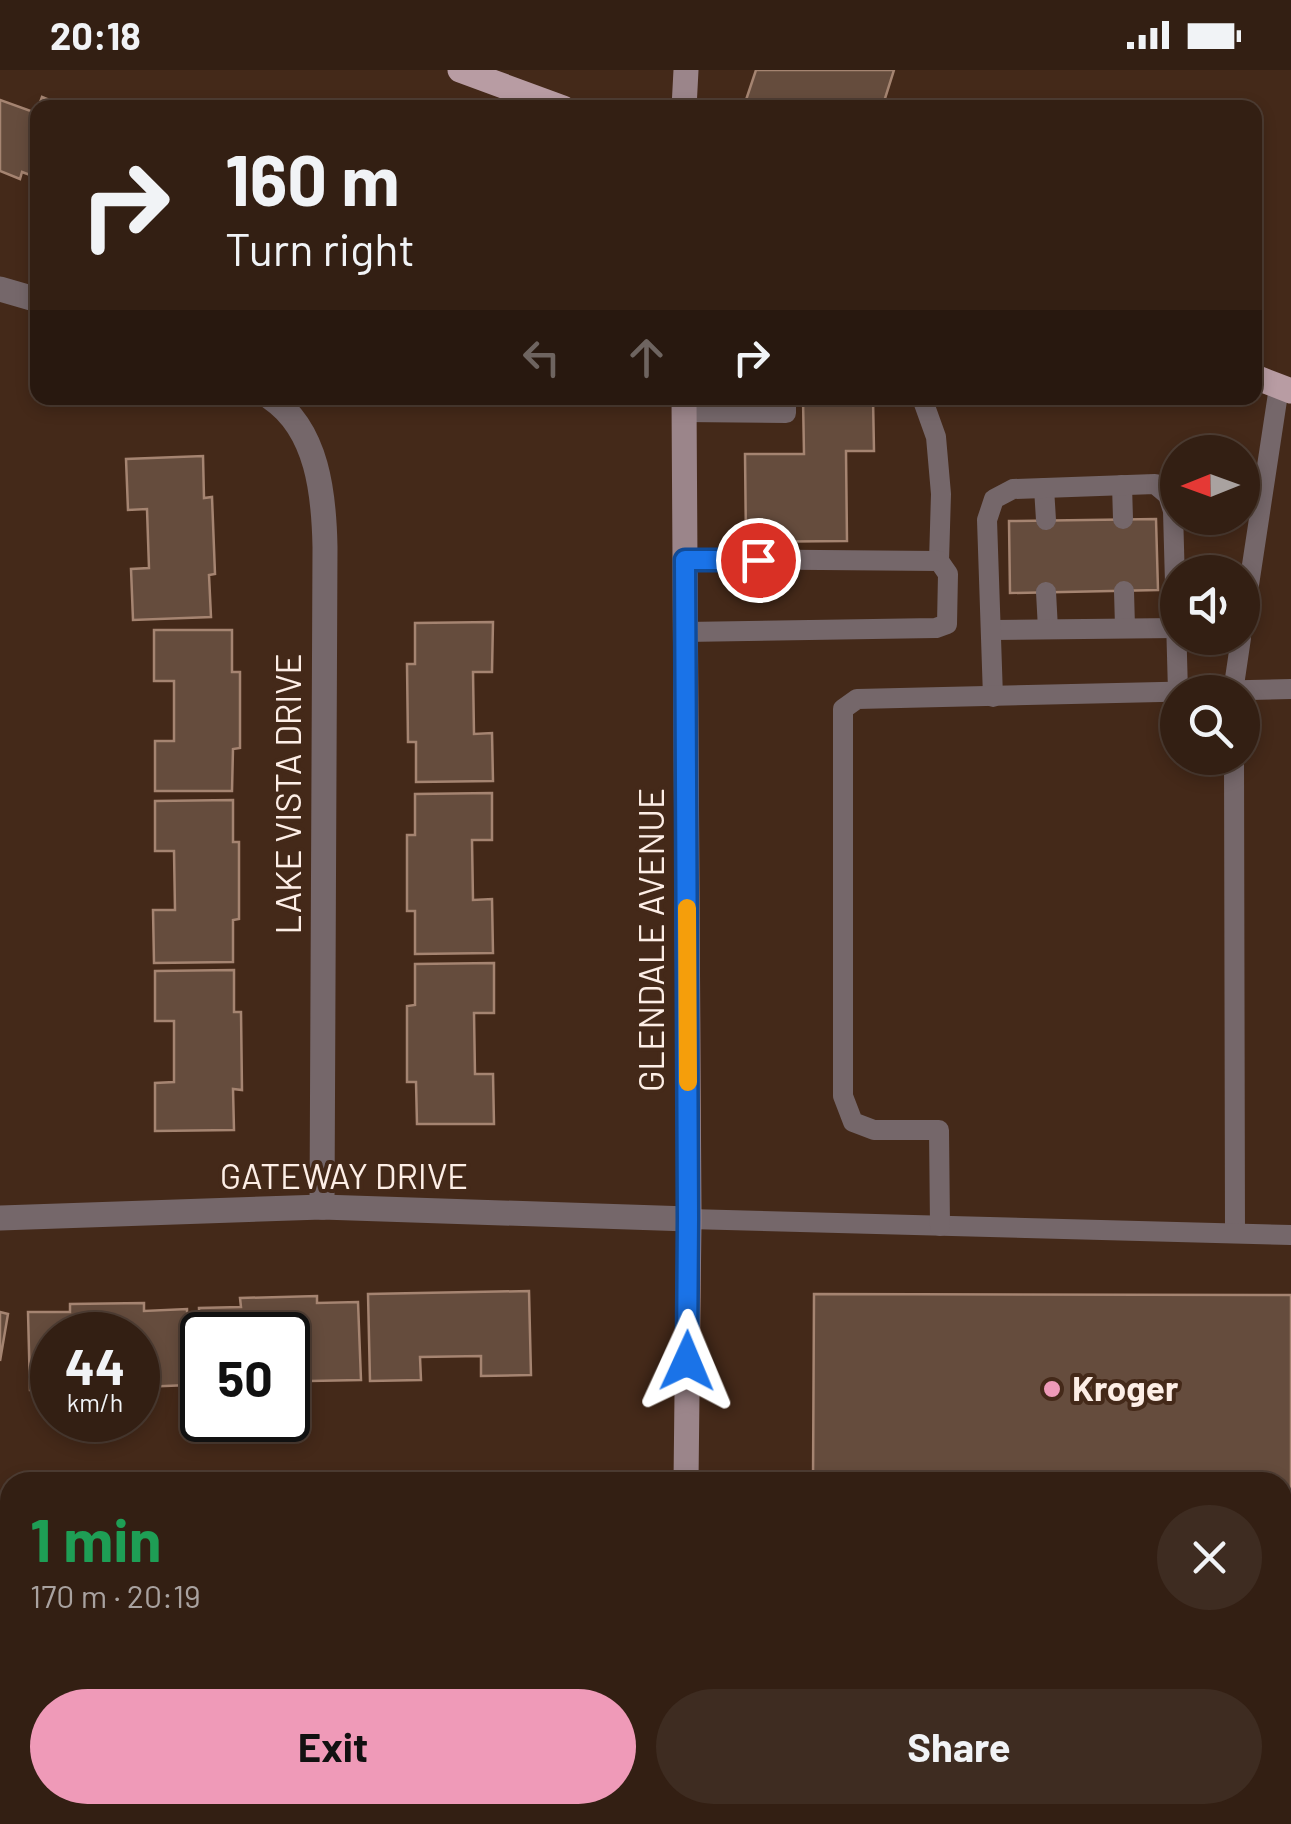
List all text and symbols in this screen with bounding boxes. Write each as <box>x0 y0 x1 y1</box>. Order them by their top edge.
text: 20:18 <box>50 12 141 58</box>
text: 160 m <box>225 136 400 220</box>
icon: right <box>60 140 190 270</box>
text: Turn right <box>225 221 415 275</box>
icon: left <box>514 330 569 385</box>
icon: ahead <box>619 330 674 385</box>
icon: right <box>724 330 779 385</box>
north arrow <box>1160 435 1260 535</box>
map controls <box>1160 435 1260 775</box>
pin <box>716 518 801 603</box>
icon: arrive <box>731 533 786 588</box>
button: sound <box>1160 555 1260 655</box>
street label: LAKE VISTA DRIVE <box>266 653 308 935</box>
button: search <box>1160 675 1260 775</box>
street label: GLENDALE AVENUE <box>629 788 671 1092</box>
street label: GATEWAY DRIVE <box>220 1154 468 1196</box>
position arrow <box>635 1309 739 1413</box>
speed limit sign: 50 <box>180 1312 310 1442</box>
text: 44 <box>65 1335 125 1395</box>
place label: Kroger <box>1072 1366 1179 1408</box>
marker: Kroger <box>1041 1378 1063 1400</box>
text: km/h <box>67 1387 123 1417</box>
text: 1 min <box>30 1502 161 1574</box>
button: close <box>1157 1505 1262 1610</box>
text: 170 m · 20:19 <box>30 1576 201 1614</box>
button: Exit <box>30 1689 636 1804</box>
button: Share <box>656 1689 1262 1804</box>

